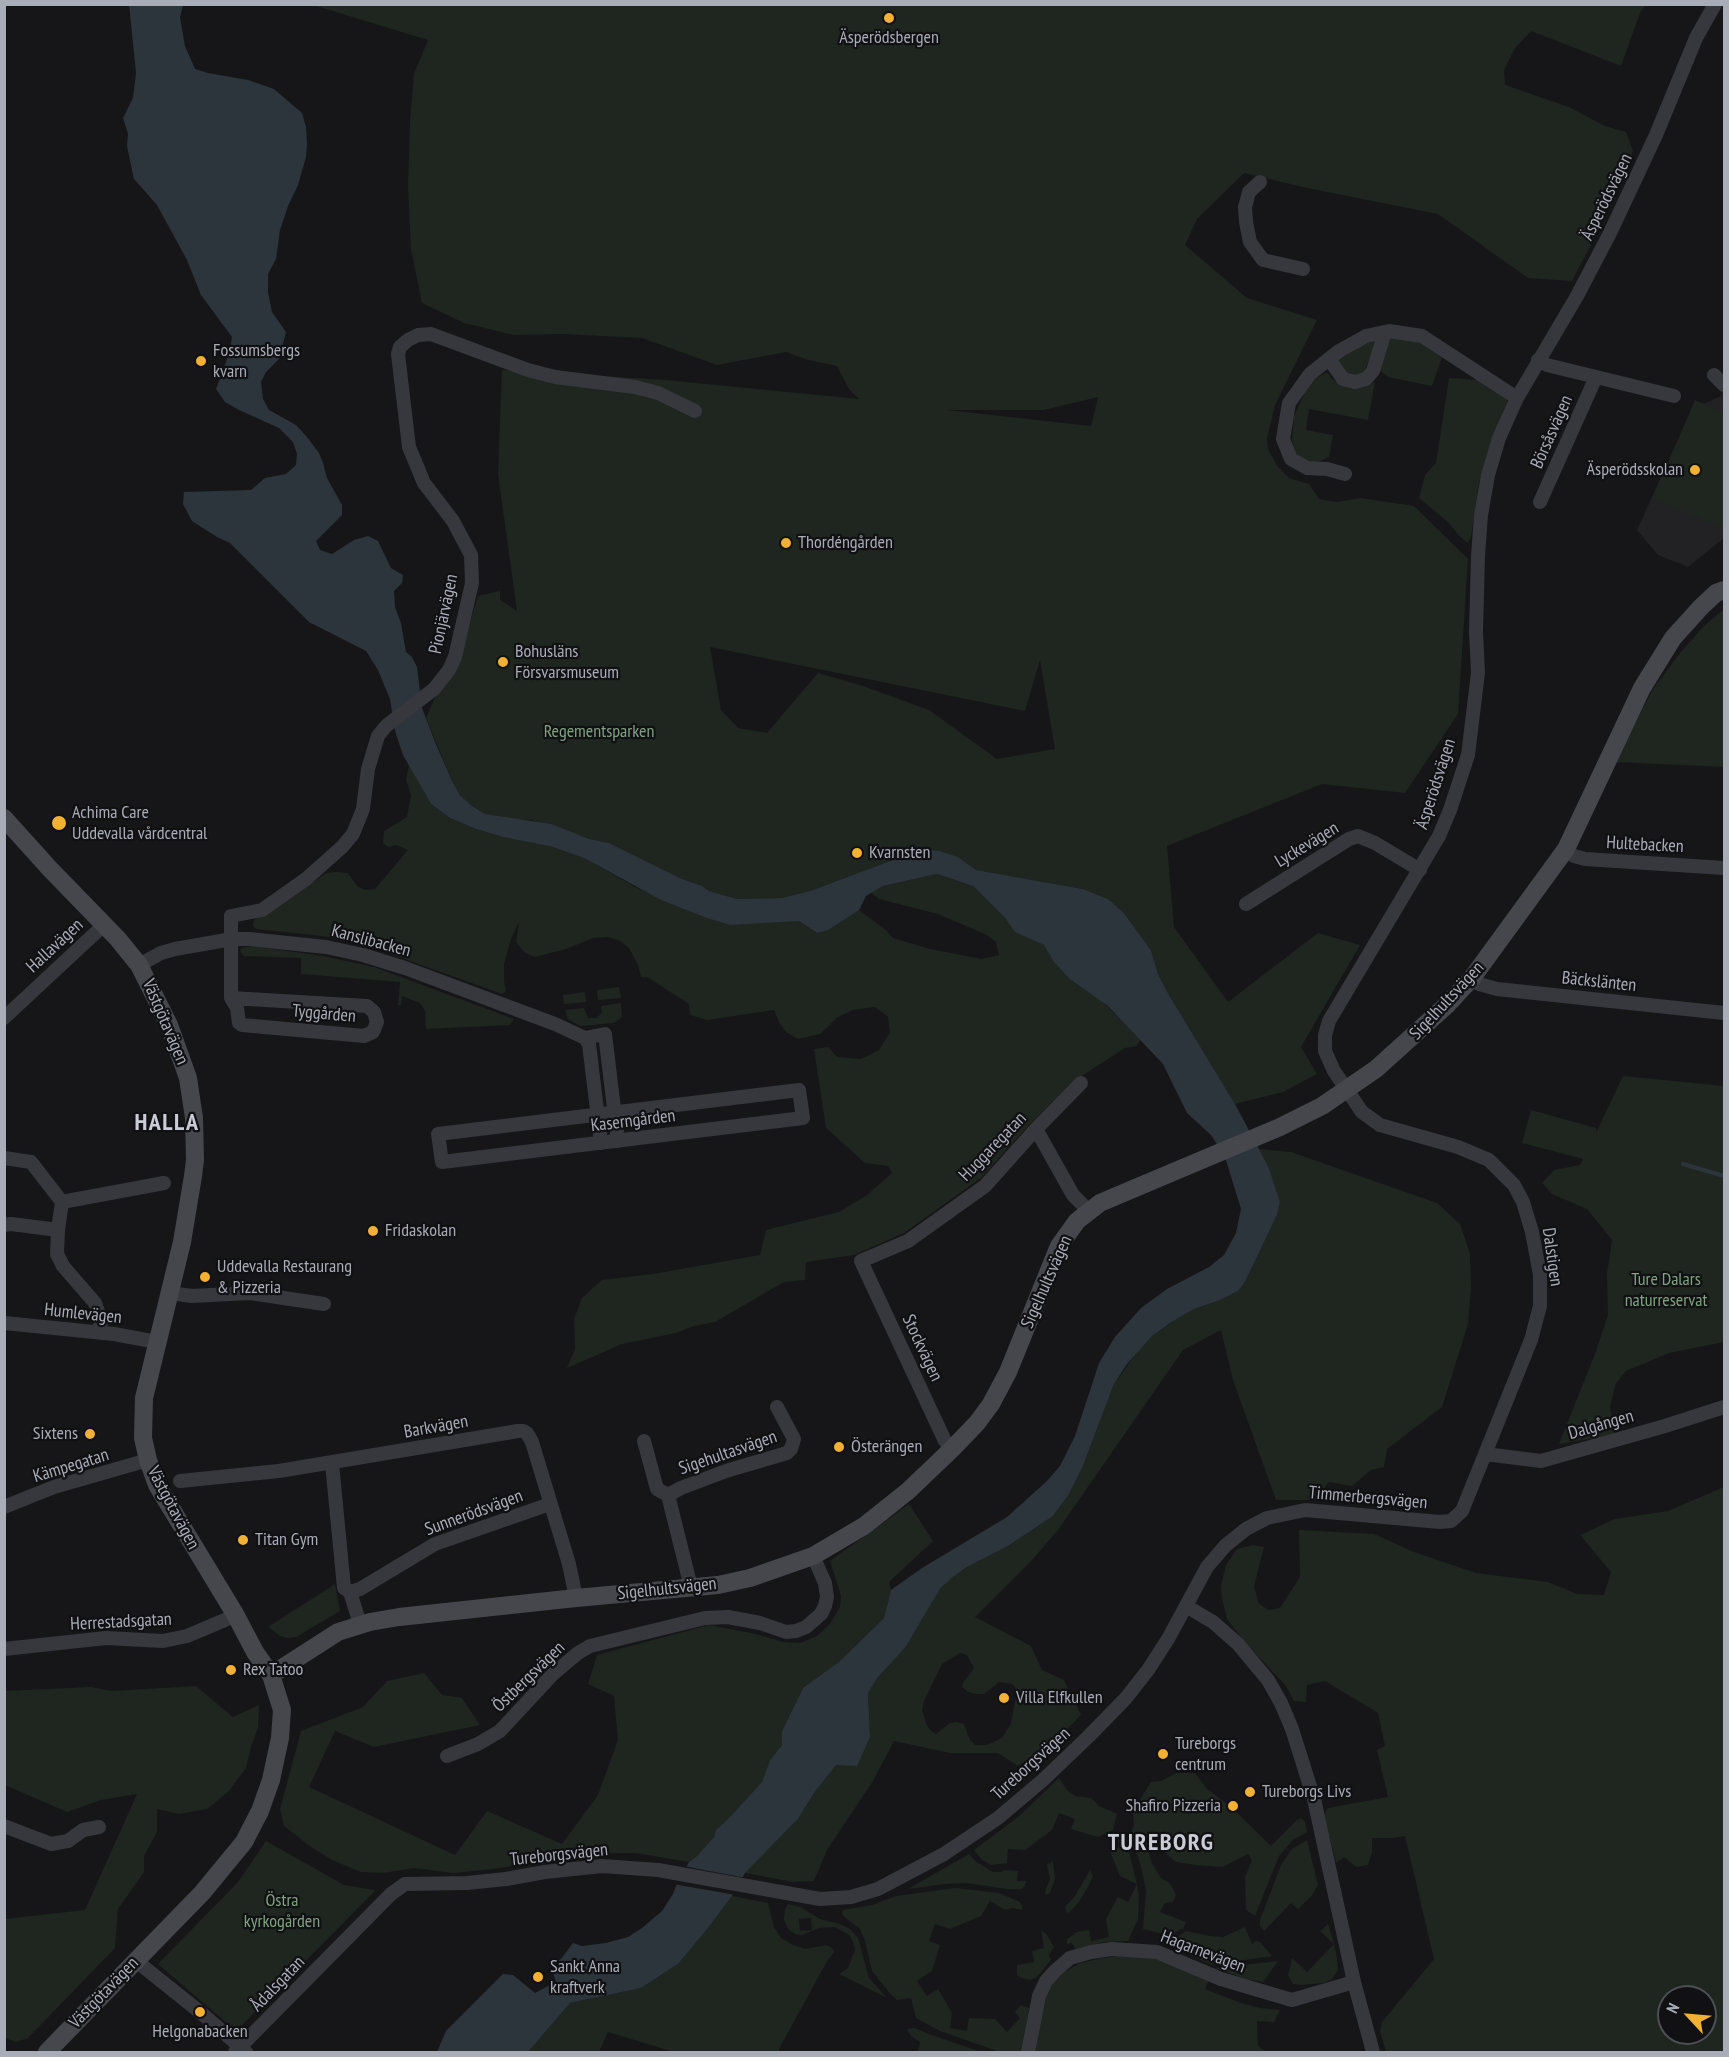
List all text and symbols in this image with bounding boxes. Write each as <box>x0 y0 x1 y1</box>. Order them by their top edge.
marker: Äsperödsbergen <box>882 11 896 25</box>
place label: Äsperödsbergen <box>839 27 939 49</box>
street label: Äsperödsvägen <box>1577 150 1637 244</box>
place label: Fossumsbergs kvarn <box>213 340 300 382</box>
marker: Fossumsbergs kvarn <box>194 354 208 368</box>
street label: Börsåsvägen <box>1526 392 1578 472</box>
place label: Äsperödsskolan <box>1587 459 1683 481</box>
marker: Äsperödsskolan <box>1688 463 1702 477</box>
place label: Thordéngården <box>798 532 893 554</box>
marker: Thordéngården <box>779 536 793 550</box>
street label: Pionjärvägen <box>425 572 463 656</box>
place label: Bohusläns Försvarsmuseum <box>515 641 619 684</box>
marker: Bohusläns Försvarsmuseum <box>496 655 510 669</box>
park label: Regementsparken <box>544 721 654 743</box>
street label: Äsperödsvägen <box>1411 736 1461 832</box>
place label: Achima Care Uddevalla vårdcentral <box>72 802 207 844</box>
marker: Achima Care Uddevalla vårdcentral <box>50 814 68 832</box>
street label: Lyckevägen <box>1271 818 1343 872</box>
street label: Hultebacken <box>1606 832 1684 858</box>
place label: Kvarnsten <box>869 842 930 864</box>
marker: Kvarnsten <box>850 846 864 860</box>
street label: Hallavägen <box>22 914 88 978</box>
street label: Kanslibacken <box>329 920 413 962</box>
street label: Sigelhultsvägen <box>1405 957 1489 1045</box>
street label: Bäckslänten <box>1561 967 1637 997</box>
street label: Västgötavägen <box>137 976 193 1068</box>
street label: Tyggården <box>291 1000 357 1028</box>
street label: Kaserngården <box>589 1105 677 1137</box>
street label: Huggaregatan <box>955 1108 1031 1186</box>
district label: HALLA <box>135 1109 199 1137</box>
place label: Fridaskolan <box>385 1220 456 1242</box>
marker: Fridaskolan <box>366 1224 380 1238</box>
street label: Dalstigen <box>1537 1226 1567 1288</box>
street label: Sigelhultsvägen <box>1017 1232 1077 1332</box>
place label: Uddevalla Restaurang & Pizzeria <box>217 1256 352 1298</box>
park label: Ture Dalars naturreservat <box>1625 1269 1707 1312</box>
marker: Uddevalla Restaurang & Pizzeria <box>198 1270 212 1284</box>
street label: Humlevägen <box>43 1299 123 1329</box>
street label: Stockvägen <box>897 1311 947 1385</box>
street label: Dalgången <box>1566 1405 1636 1445</box>
street label: Barkvägen <box>402 1411 470 1443</box>
place label: Sixtens <box>33 1423 78 1445</box>
street label: Sigehultasvägen <box>676 1426 780 1480</box>
marker: Sixtens <box>83 1427 97 1441</box>
place label: Österängen <box>851 1436 922 1458</box>
marker: Österängen <box>832 1440 846 1454</box>
street label: Kämpegatan <box>31 1444 111 1488</box>
street label: Västgötavägen <box>142 1463 204 1553</box>
street label: Timmerbergsvägen <box>1308 1482 1428 1514</box>
street label: Sunnerödsvägen <box>422 1485 526 1541</box>
place label: Titan Gym <box>255 1529 318 1551</box>
marker: Titan Gym <box>236 1533 250 1547</box>
street label: Sigelhultsvägen <box>617 1573 717 1605</box>
street label: Herrestadsgatan <box>70 1609 172 1635</box>
street label: Östbergsvägen <box>488 1637 570 1717</box>
place label: Rex Tatoo <box>243 1659 303 1681</box>
marker: Rex Tatoo <box>224 1663 238 1677</box>
place label: Villa Elfkullen <box>1016 1687 1103 1709</box>
marker: Villa Elfkullen <box>997 1691 1011 1705</box>
street label: Tureborgsvägen <box>987 1723 1075 1805</box>
place label: Tureborgs centrum <box>1175 1733 1236 1776</box>
marker: Tureborgs centrum <box>1156 1747 1170 1761</box>
place label: Tureborgs Livs <box>1262 1781 1351 1803</box>
marker: Tureborgs Livs <box>1243 1785 1257 1799</box>
place label: Shafiro Pizzeria <box>1126 1795 1221 1817</box>
marker: Shafiro Pizzeria <box>1226 1799 1240 1813</box>
district label: TUREBORG <box>1108 1829 1214 1857</box>
street label: Tureborgsvägen <box>509 1839 609 1871</box>
park label: Östra kyrkogården <box>244 1890 320 1932</box>
street label: Hagarnevägen <box>1158 1926 1248 1978</box>
street label: Ådalsgatan <box>246 1952 310 2016</box>
street label: Västgötavägen <box>65 1953 143 2033</box>
place label: Sankt Anna kraftverk <box>550 1956 620 1998</box>
marker: Sankt Anna kraftverk <box>531 1970 545 1984</box>
north arrow <box>1657 1985 1717 2045</box>
text: N <box>1662 2000 1683 2016</box>
marker: Helgonabacken <box>193 2005 207 2019</box>
place label: Helgonabacken <box>152 2021 248 2043</box>

